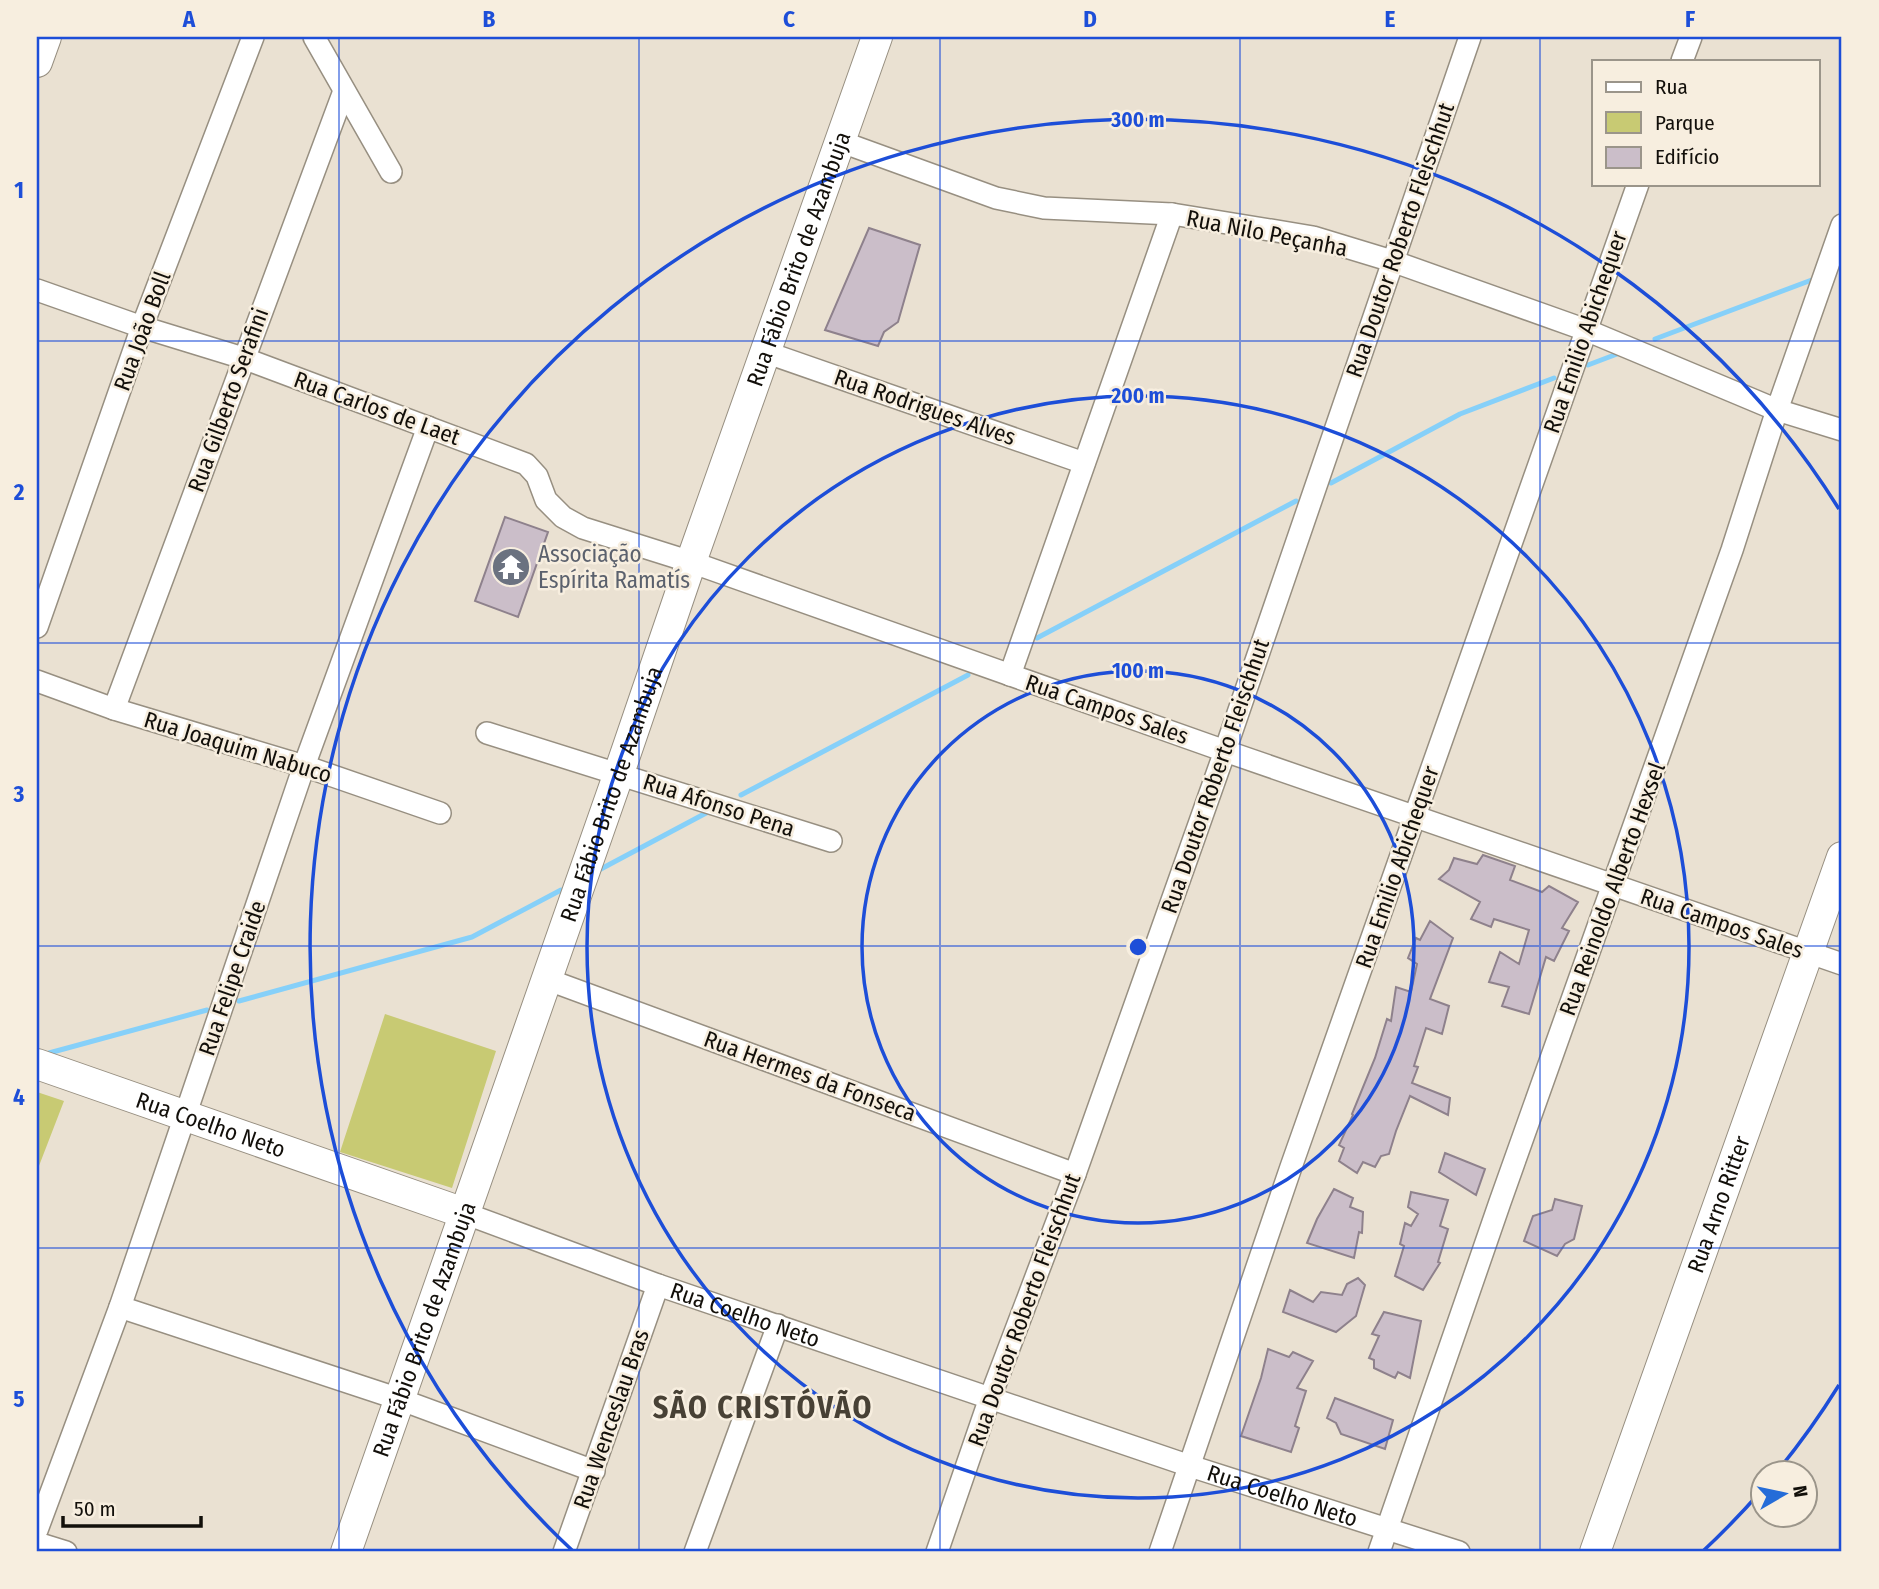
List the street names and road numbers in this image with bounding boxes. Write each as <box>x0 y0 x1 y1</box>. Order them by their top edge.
street label: Rua Doutor Roberto Fleischhut <box>1340 99 1460 381</box>
street label: Rua Fábio Brito de Azambuja <box>740 128 856 390</box>
street label: Rua Nilo Peçanha <box>1184 204 1350 262</box>
street label: Rua Emilio Abichequer <box>1537 227 1633 437</box>
street label: Rua João Boll <box>107 267 177 395</box>
street label: Rua Gilberto Serafini <box>182 304 274 496</box>
street label: Rua Rodrigues Alves <box>831 363 1020 451</box>
street label: Rua Carlos de Laet <box>290 365 464 451</box>
street label: Rua Doutor Roberto Fleischhut <box>1155 635 1275 917</box>
street label: Rua Fábio Brito de Azambuja <box>554 663 668 925</box>
street label: Rua Campos Sales <box>1022 668 1192 750</box>
street label: Rua Joaquim Nabuco <box>141 705 335 789</box>
street label: Rua Reinoldo Alberto Hexsel <box>1553 759 1671 1019</box>
street label: Rua Emilio Abichequer <box>1349 762 1445 972</box>
street label: Rua Afonso Pena <box>640 767 798 843</box>
street label: Rua Campos Sales <box>1637 882 1807 964</box>
street label: Rua Felipe Craide <box>192 897 272 1059</box>
street label: Rua Hermes da Fonseca <box>700 1025 920 1127</box>
street label: Rua Coelho Neto <box>132 1086 289 1164</box>
street label: Rua Arno Ritter <box>1681 1132 1756 1277</box>
street label: Rua Doutor Roberto Fleischhut <box>962 1169 1087 1450</box>
street label: Rua Fábio Brito de Azambuja <box>366 1198 482 1461</box>
street label: Rua Coelho Neto <box>667 1276 824 1353</box>
street label: Rua Wenceslau Bras <box>567 1325 655 1512</box>
street label: Rua Coelho Neto <box>1204 1458 1361 1533</box>

